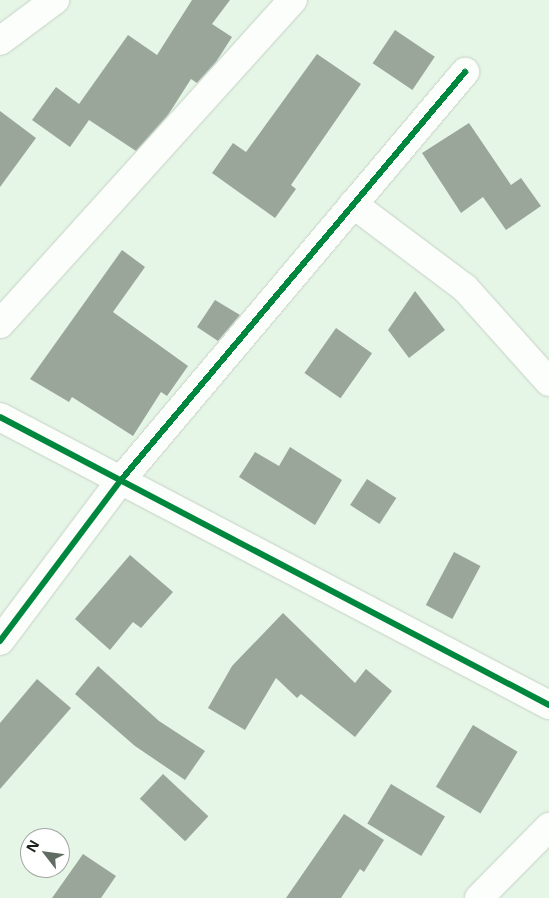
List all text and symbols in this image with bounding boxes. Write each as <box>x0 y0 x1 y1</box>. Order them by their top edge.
north arrow <box>20 828 70 878</box>
text: N <box>21 836 44 855</box>

